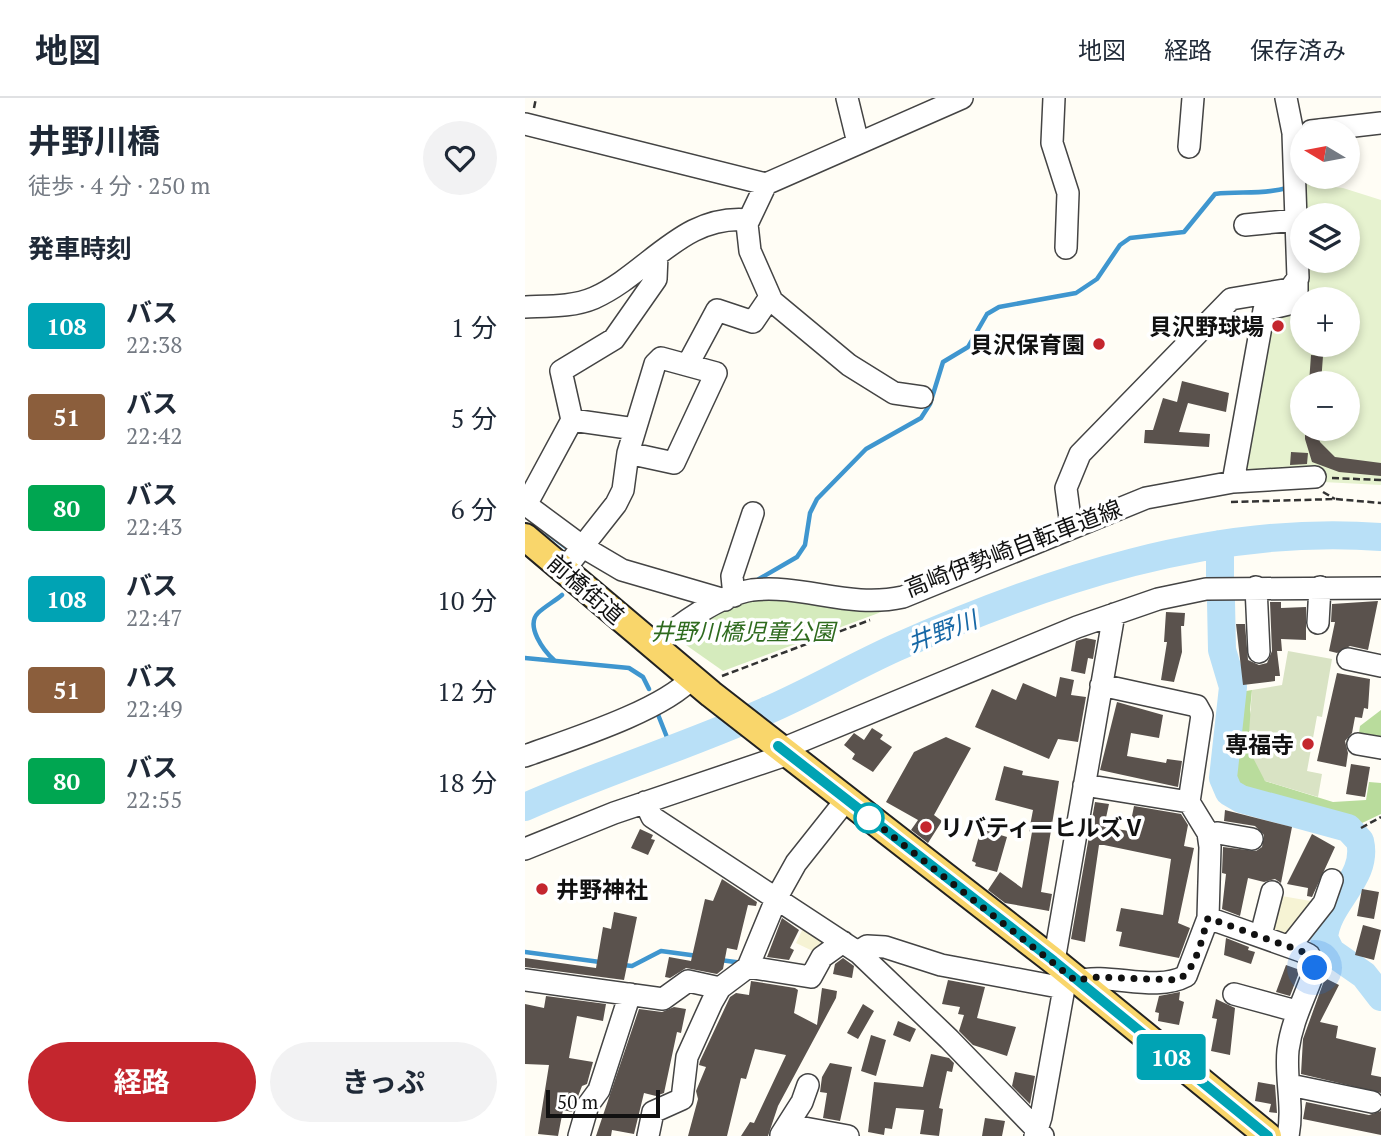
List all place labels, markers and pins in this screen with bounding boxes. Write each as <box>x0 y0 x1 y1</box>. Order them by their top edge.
place label: 貝沢野球場 <box>1149 311 1264 342</box>
marker: 貝沢野球場 <box>1270 318 1286 334</box>
place label: 貝沢保育園 <box>970 329 1085 360</box>
marker: 貝沢保育園 <box>1091 336 1107 352</box>
place label: 専福寺 <box>1225 729 1294 760</box>
marker: 専福寺 <box>1300 736 1316 752</box>
unlabelled marker <box>854 803 884 833</box>
place label: リバティーヒルズⅤ <box>940 812 1146 843</box>
marker: リバティーヒルズⅤ <box>918 819 934 835</box>
place label: 井野神社 <box>556 874 648 905</box>
marker: 井野神社 <box>534 881 550 897</box>

